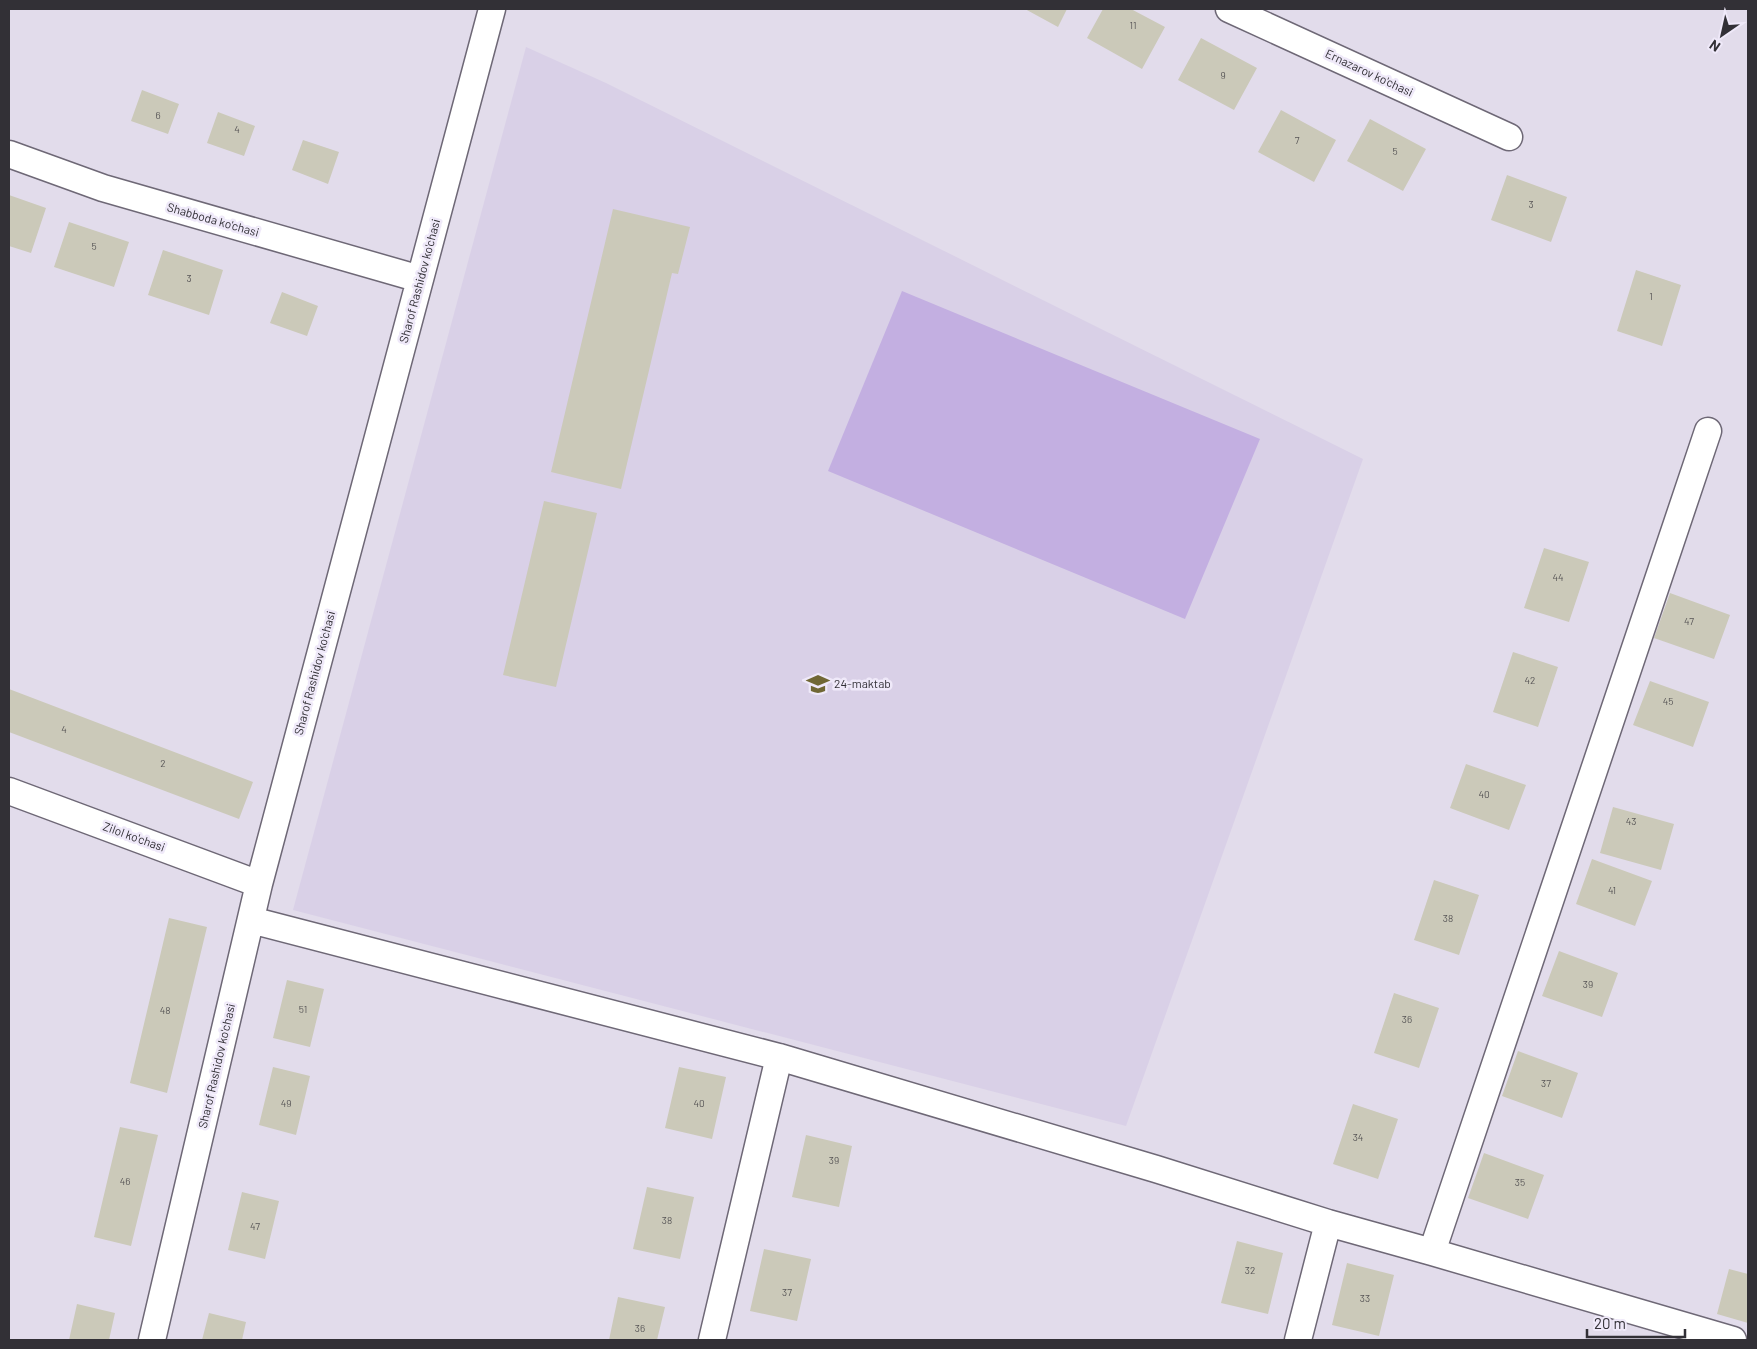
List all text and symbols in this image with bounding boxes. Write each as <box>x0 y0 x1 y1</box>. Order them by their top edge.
north arrow <box>1697 10 1747 60</box>
house number: 11 <box>1129 19 1137 31</box>
text: N <box>1706 37 1723 56</box>
street label: Ernazarov ko'chasi <box>1323 46 1416 99</box>
house number: 9 <box>1220 69 1226 81</box>
house number: 6 <box>155 109 161 121</box>
house number: 4 <box>234 123 240 135</box>
house number: 7 <box>1295 134 1300 146</box>
house number: 5 <box>1392 145 1398 157</box>
house number: 3 <box>1528 198 1534 210</box>
street label: Shabboda ko'chasi <box>166 199 261 239</box>
street label: Sharof Rashidov ko'chasi <box>396 217 442 344</box>
house number: 5 <box>91 240 97 252</box>
house number: 3 <box>186 272 192 284</box>
house number: 1 <box>1649 290 1653 302</box>
house number: 44 <box>1552 571 1564 583</box>
street label: Sharof Rashidov ko'chasi <box>291 609 337 736</box>
house number: 47 <box>1684 615 1694 627</box>
school or university icon: 24-maktab <box>805 671 831 697</box>
house number: 42 <box>1525 674 1535 686</box>
place label: 24-maktab <box>834 676 891 690</box>
house number: 45 <box>1663 695 1673 707</box>
house number: 4 <box>61 723 67 735</box>
house number: 2 <box>160 757 166 769</box>
house number: 40 <box>1478 788 1490 800</box>
house number: 43 <box>1626 815 1636 827</box>
street label: Zilol ko'chasi <box>101 818 167 854</box>
house number: 41 <box>1608 884 1616 896</box>
house number: 38 <box>1443 912 1453 924</box>
house number: 39 <box>1583 978 1593 990</box>
street label: Sharof Rashidov ko'chasi <box>195 1002 237 1130</box>
house number: 51 <box>299 1003 307 1015</box>
house number: 48 <box>160 1004 170 1016</box>
house number: 36 <box>1402 1013 1412 1025</box>
house number: 37 <box>1541 1077 1551 1089</box>
house number: 49 <box>281 1097 291 1109</box>
house number: 40 <box>693 1097 705 1109</box>
house number: 34 <box>1353 1131 1363 1143</box>
house number: 39 <box>829 1154 839 1166</box>
house number: 46 <box>120 1175 130 1187</box>
house number: 35 <box>1515 1176 1525 1188</box>
house number: 38 <box>662 1214 672 1226</box>
house number: 47 <box>250 1220 260 1232</box>
house number: 32 <box>1245 1264 1255 1276</box>
house number: 37 <box>782 1286 792 1298</box>
house number: 33 <box>1360 1292 1370 1304</box>
scale bar <box>1587 1306 1684 1338</box>
text: 20 m <box>1594 1314 1626 1332</box>
house number: 36 <box>635 1322 645 1334</box>

